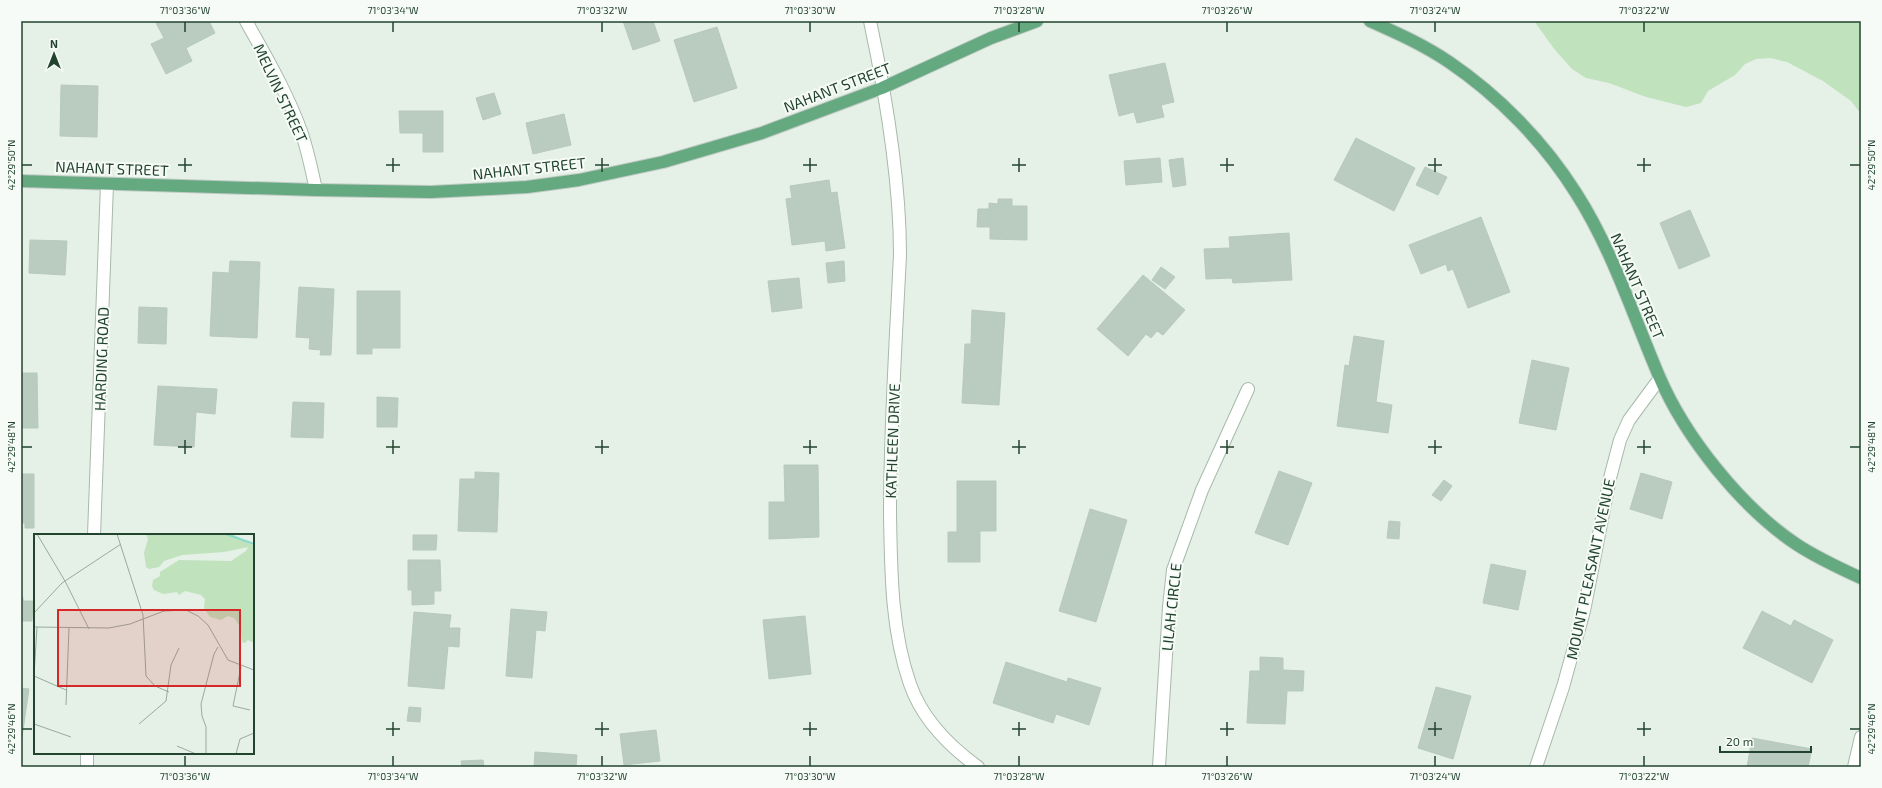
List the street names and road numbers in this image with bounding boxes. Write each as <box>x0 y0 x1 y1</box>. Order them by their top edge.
street label: MELVIN STREET <box>250 41 312 146</box>
street label: NAHANT STREET <box>781 58 893 116</box>
street label: NAHANT STREET <box>472 153 587 183</box>
street label: NAHANT STREET <box>55 157 169 179</box>
street label: NAHANT STREET <box>1608 230 1669 342</box>
street label: HARDING ROAD <box>90 306 112 411</box>
street label: KATHLEEN DRIVE <box>881 383 903 499</box>
street label: MOUNT PLEASANT AVENUE <box>1562 477 1618 661</box>
street label: LILAH CIRCLE <box>1157 562 1185 652</box>

